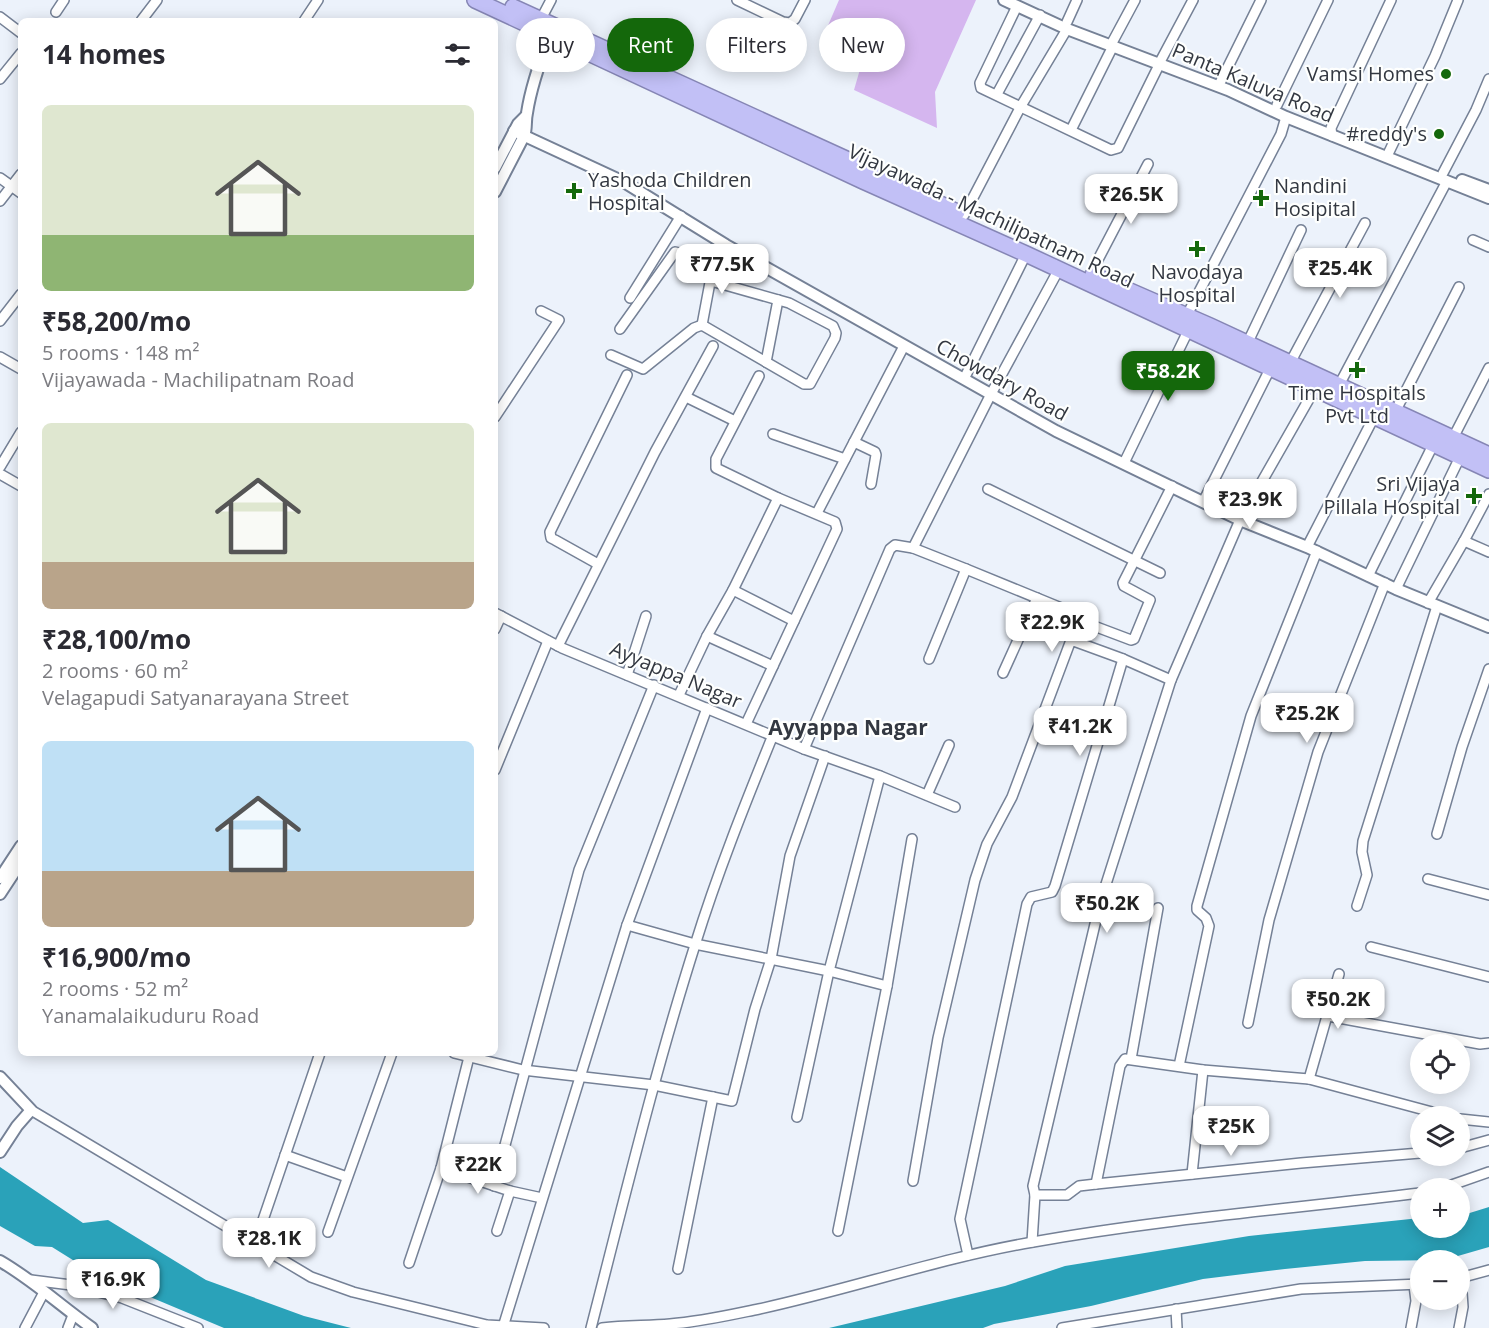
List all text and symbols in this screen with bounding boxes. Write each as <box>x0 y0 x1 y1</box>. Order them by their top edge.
chip: Buy <box>516 18 595 72</box>
chip: Rent <box>607 18 694 72</box>
chip: Filters <box>706 18 807 72</box>
chip: New <box>819 18 905 72</box>
text: 14 homes <box>42 36 166 72</box>
street label: Panta Kaluva Road <box>1168 36 1338 129</box>
icon: filters <box>441 38 474 71</box>
place label: Vamsi Homes <box>1307 60 1434 87</box>
marker: Vamsi Homes <box>1439 67 1453 81</box>
place label: #reddy's <box>1346 120 1427 147</box>
marker: #reddy's <box>1432 127 1446 141</box>
street label: Vijayawada - Machilipatnam Road <box>844 137 1139 294</box>
icon: home <box>204 144 312 252</box>
place label: Yashoda Children Hospital <box>588 166 752 216</box>
place label: Nandini Hosipital <box>1274 172 1356 222</box>
pin: ₹26.5K <box>1082 174 1180 225</box>
text: ₹26.5K <box>1099 180 1163 207</box>
marker: Yashoda Children Hospital <box>565 182 583 200</box>
marker: Nandini Hosipital <box>1252 189 1270 207</box>
marker: Navodaya Hospital <box>1188 240 1206 258</box>
pin: ₹77.5K <box>673 244 771 295</box>
pin: ₹25.4K <box>1291 248 1389 299</box>
text: ₹77.5K <box>690 250 754 277</box>
text: ₹25.4K <box>1308 254 1372 281</box>
place label: Navodaya Hospital <box>1151 258 1243 308</box>
text: ₹58,200/mo <box>42 303 191 339</box>
street label: Chowdary Road <box>931 332 1073 427</box>
text: 5 rooms · 148 m² <box>42 339 200 366</box>
pin: ₹58.2K <box>1119 351 1217 402</box>
text: ₹58.2K <box>1136 357 1200 384</box>
marker: Time Hospitals Pvt Ltd <box>1348 361 1366 379</box>
text: Vijayawada - Machilipatnam Road <box>42 366 354 393</box>
place label: Time Hospitals Pvt Ltd <box>1288 379 1426 429</box>
icon: home <box>204 462 312 570</box>
place label: Sri Vijaya Pillala Hospital <box>1323 470 1460 520</box>
pin: ₹23.9K <box>1201 479 1299 530</box>
text: ₹23.9K <box>1218 485 1282 512</box>
marker: Sri Vijaya Pillala Hospital <box>1465 487 1483 505</box>
pin: ₹22.9K <box>1003 602 1101 653</box>
text: ₹22.9K <box>1020 608 1084 635</box>
text: ₹28,100/mo <box>42 621 191 657</box>
street label: Ayyappa Nagar <box>606 635 746 714</box>
text: 2 rooms · 60 m² <box>42 657 188 684</box>
text: Velagapudi Satyanarayana Street <box>42 684 349 711</box>
pin: ₹25.2K <box>1258 693 1356 744</box>
text: ₹25.2K <box>1275 699 1339 726</box>
pin: ₹41.2K <box>1031 706 1129 757</box>
text: ₹41.2K <box>1048 712 1112 739</box>
district label: Ayyappa Nagar <box>768 713 928 741</box>
icon: home <box>204 780 312 888</box>
pin: ₹50.2K <box>1058 883 1156 934</box>
text: ₹50.2K <box>1075 889 1139 916</box>
text: ₹16,900/mo <box>42 939 191 975</box>
text: 2 rooms · 52 m² <box>42 975 188 1002</box>
pin: ₹50.2K <box>1289 979 1387 1030</box>
text: ₹50.2K <box>1306 985 1370 1012</box>
text: Yanamalaikuduru Road <box>42 1002 259 1029</box>
map controls <box>1410 1034 1470 1310</box>
button: locate <box>1410 1034 1470 1094</box>
pin: ₹25K <box>1195 1106 1267 1157</box>
button: layers <box>1410 1106 1470 1166</box>
text: ₹25K <box>1207 1112 1255 1139</box>
pin: ₹22K <box>442 1144 514 1195</box>
text: ₹22K <box>454 1150 502 1177</box>
button: + <box>1410 1178 1470 1238</box>
pin: ₹28.1K <box>220 1218 318 1269</box>
text: ₹28.1K <box>237 1224 301 1251</box>
button: − <box>1410 1250 1470 1310</box>
pin: ₹16.9K <box>64 1259 162 1310</box>
text: ₹16.9K <box>81 1265 145 1292</box>

